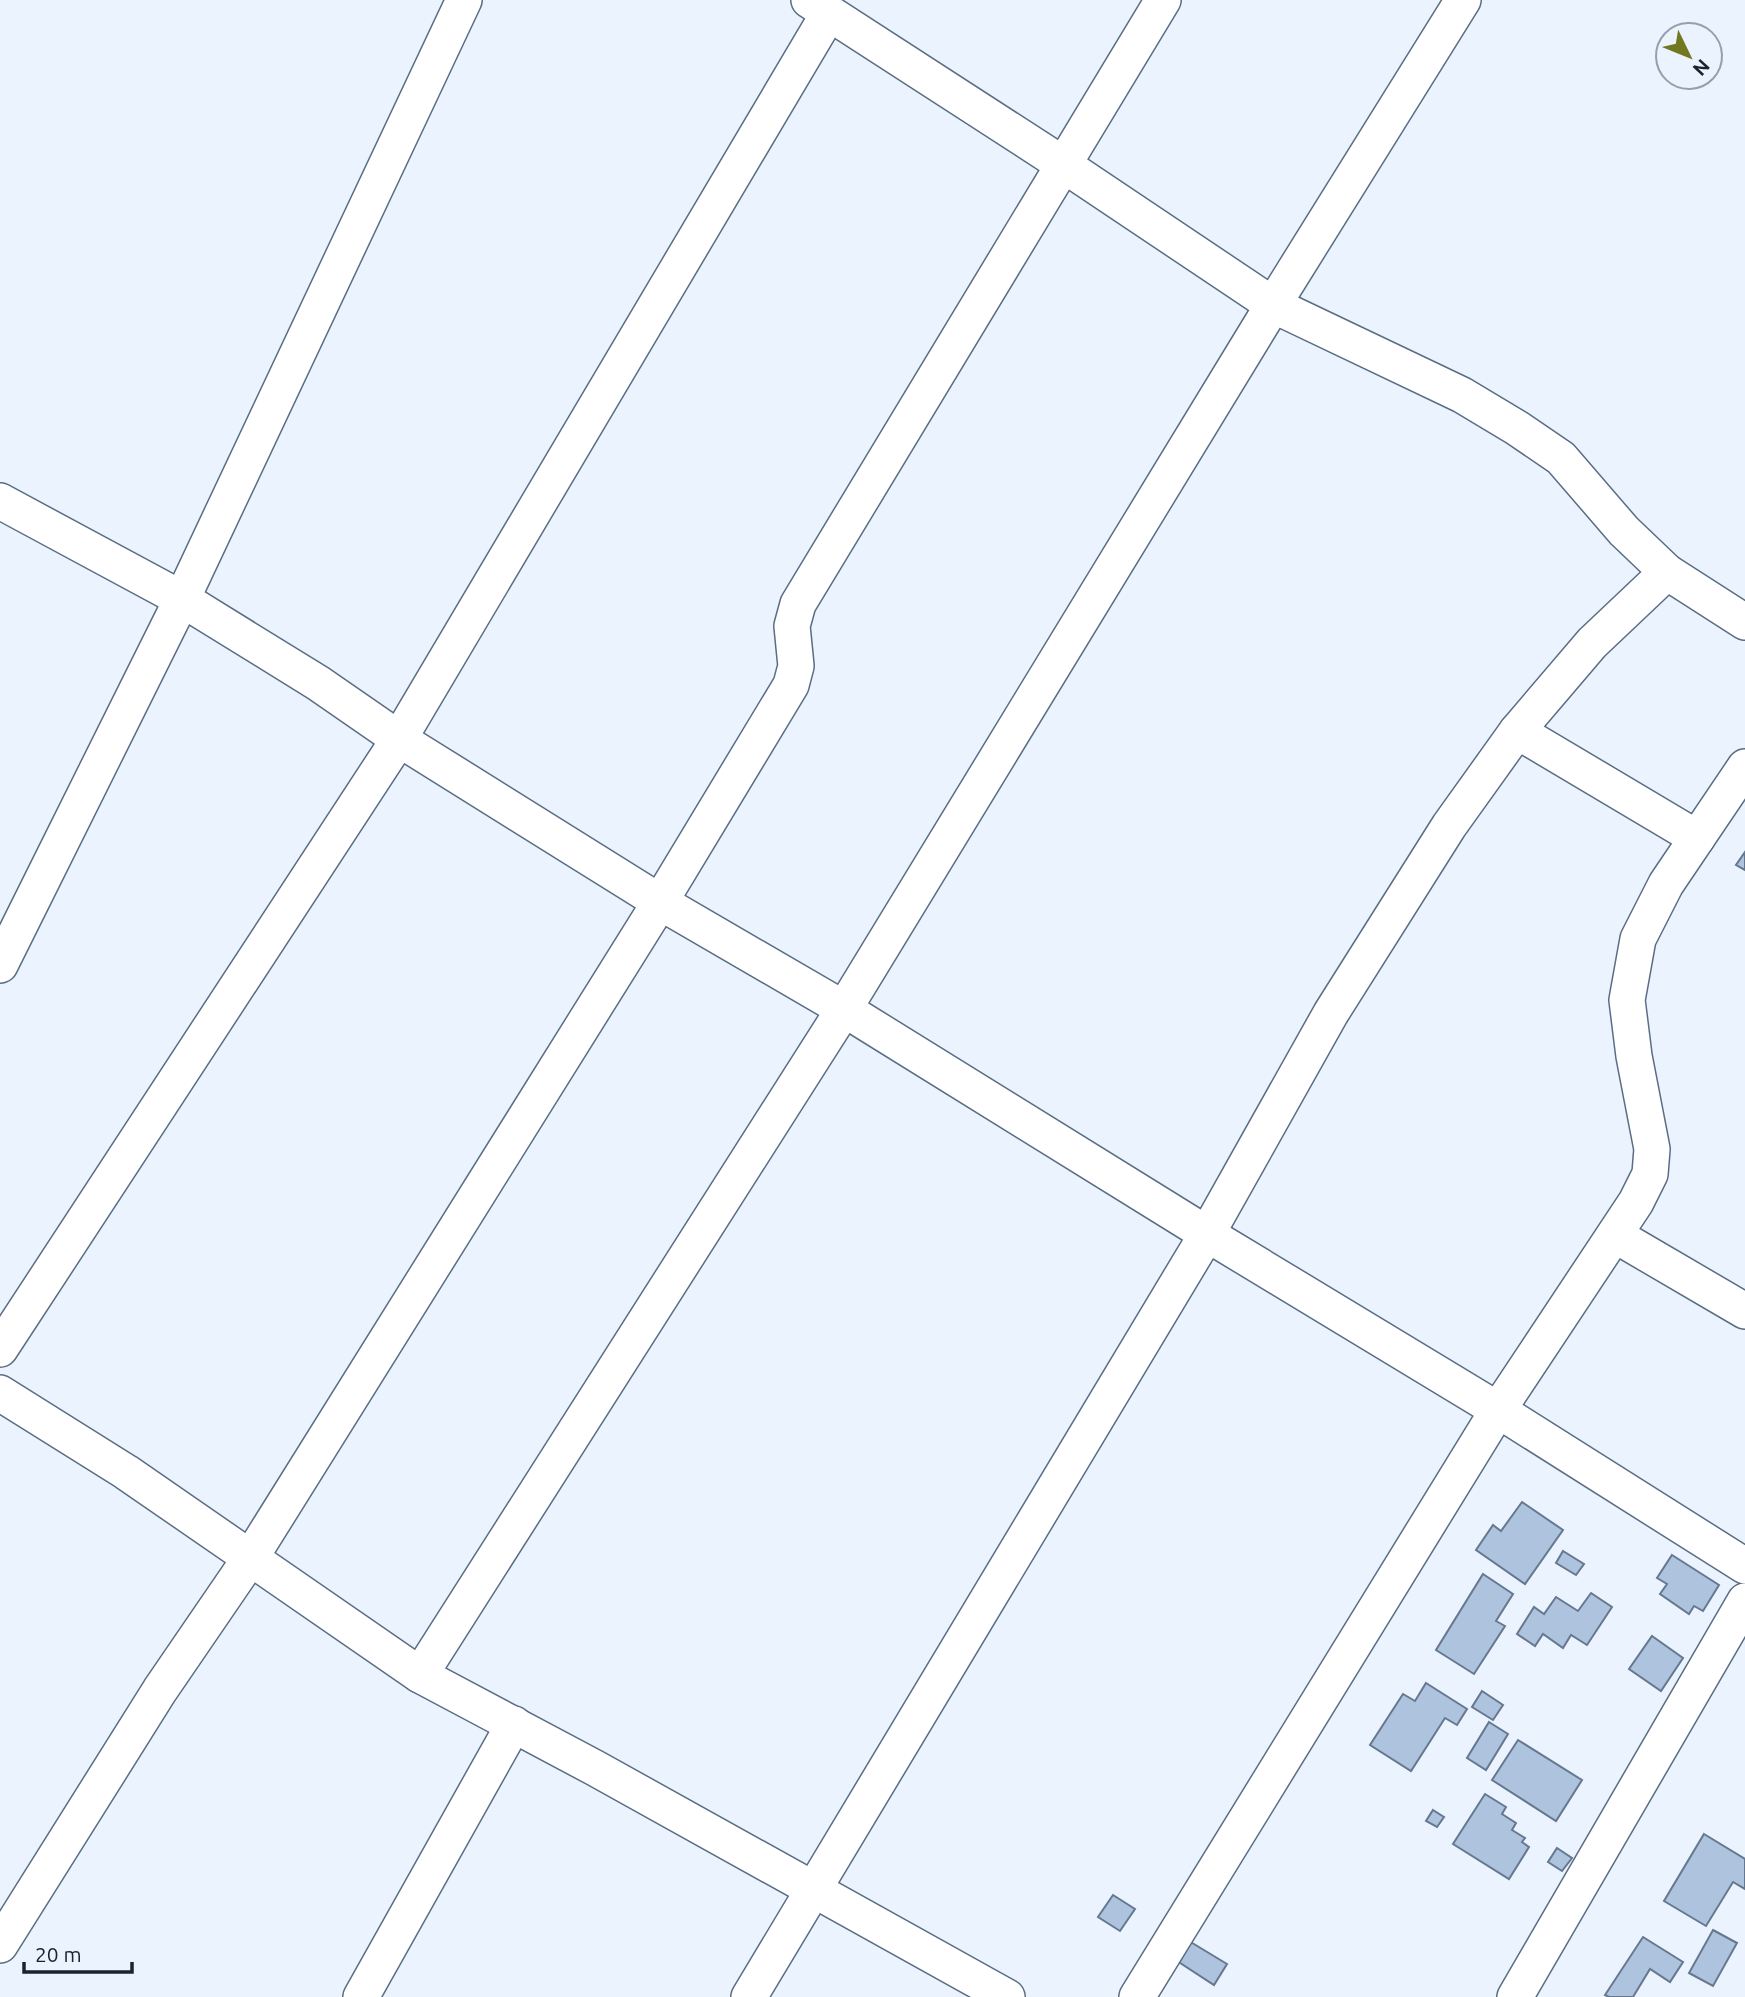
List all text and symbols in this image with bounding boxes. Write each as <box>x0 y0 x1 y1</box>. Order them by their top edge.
north arrow <box>1654 21 1724 91</box>
text: N <box>1689 55 1714 80</box>
scale bar <box>24 1930 133 1974</box>
text: 20 m <box>35 1942 82 1966</box>

